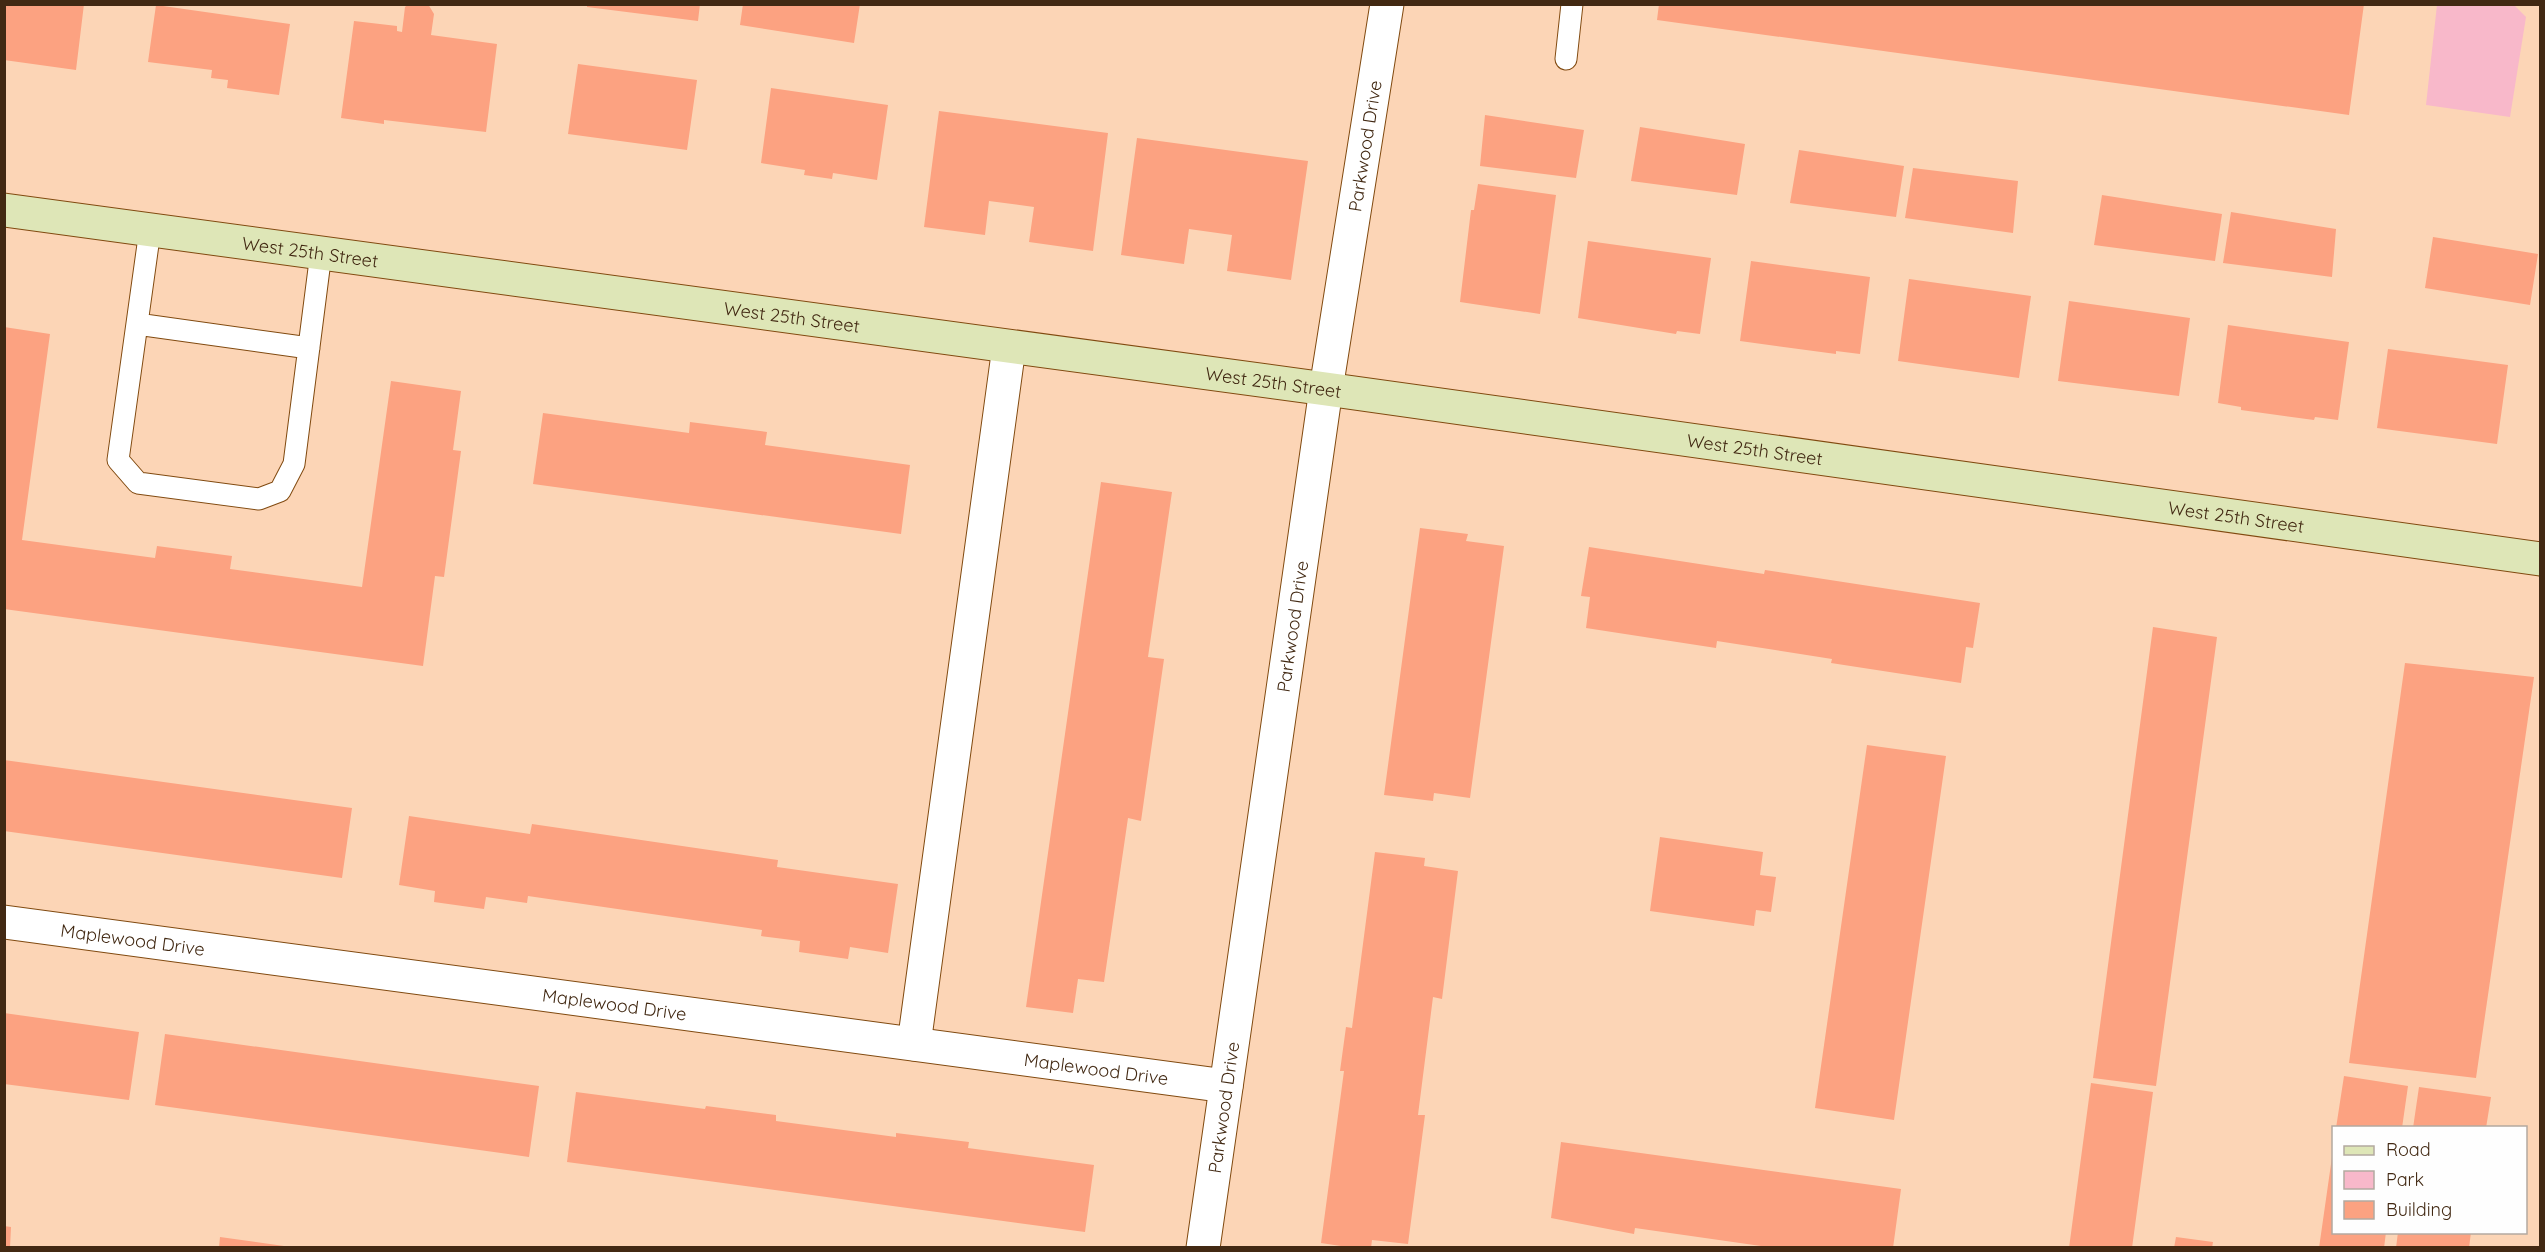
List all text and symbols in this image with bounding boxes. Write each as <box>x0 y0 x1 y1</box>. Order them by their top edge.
street label: Parkwood Drive <box>1343 78 1386 213</box>
street label: West 25th Street <box>241 231 380 272</box>
street label: West 25th Street <box>722 296 861 337</box>
street label: West 25th Street <box>1204 361 1343 403</box>
street label: West 25th Street <box>1685 428 1824 470</box>
street label: West 25th Street <box>2167 496 2306 537</box>
street label: Parkwood Drive <box>1271 559 1313 694</box>
street label: Maplewood Drive <box>59 918 206 960</box>
street label: Maplewood Drive <box>541 983 688 1025</box>
street label: Parkwood Drive <box>1202 1040 1244 1175</box>
street label: Maplewood Drive <box>1023 1048 1170 1090</box>
legend <box>2332 1126 2527 1234</box>
text: Road <box>2386 1138 2431 1161</box>
text: Park <box>2386 1168 2424 1191</box>
text: Building <box>2386 1198 2452 1221</box>

